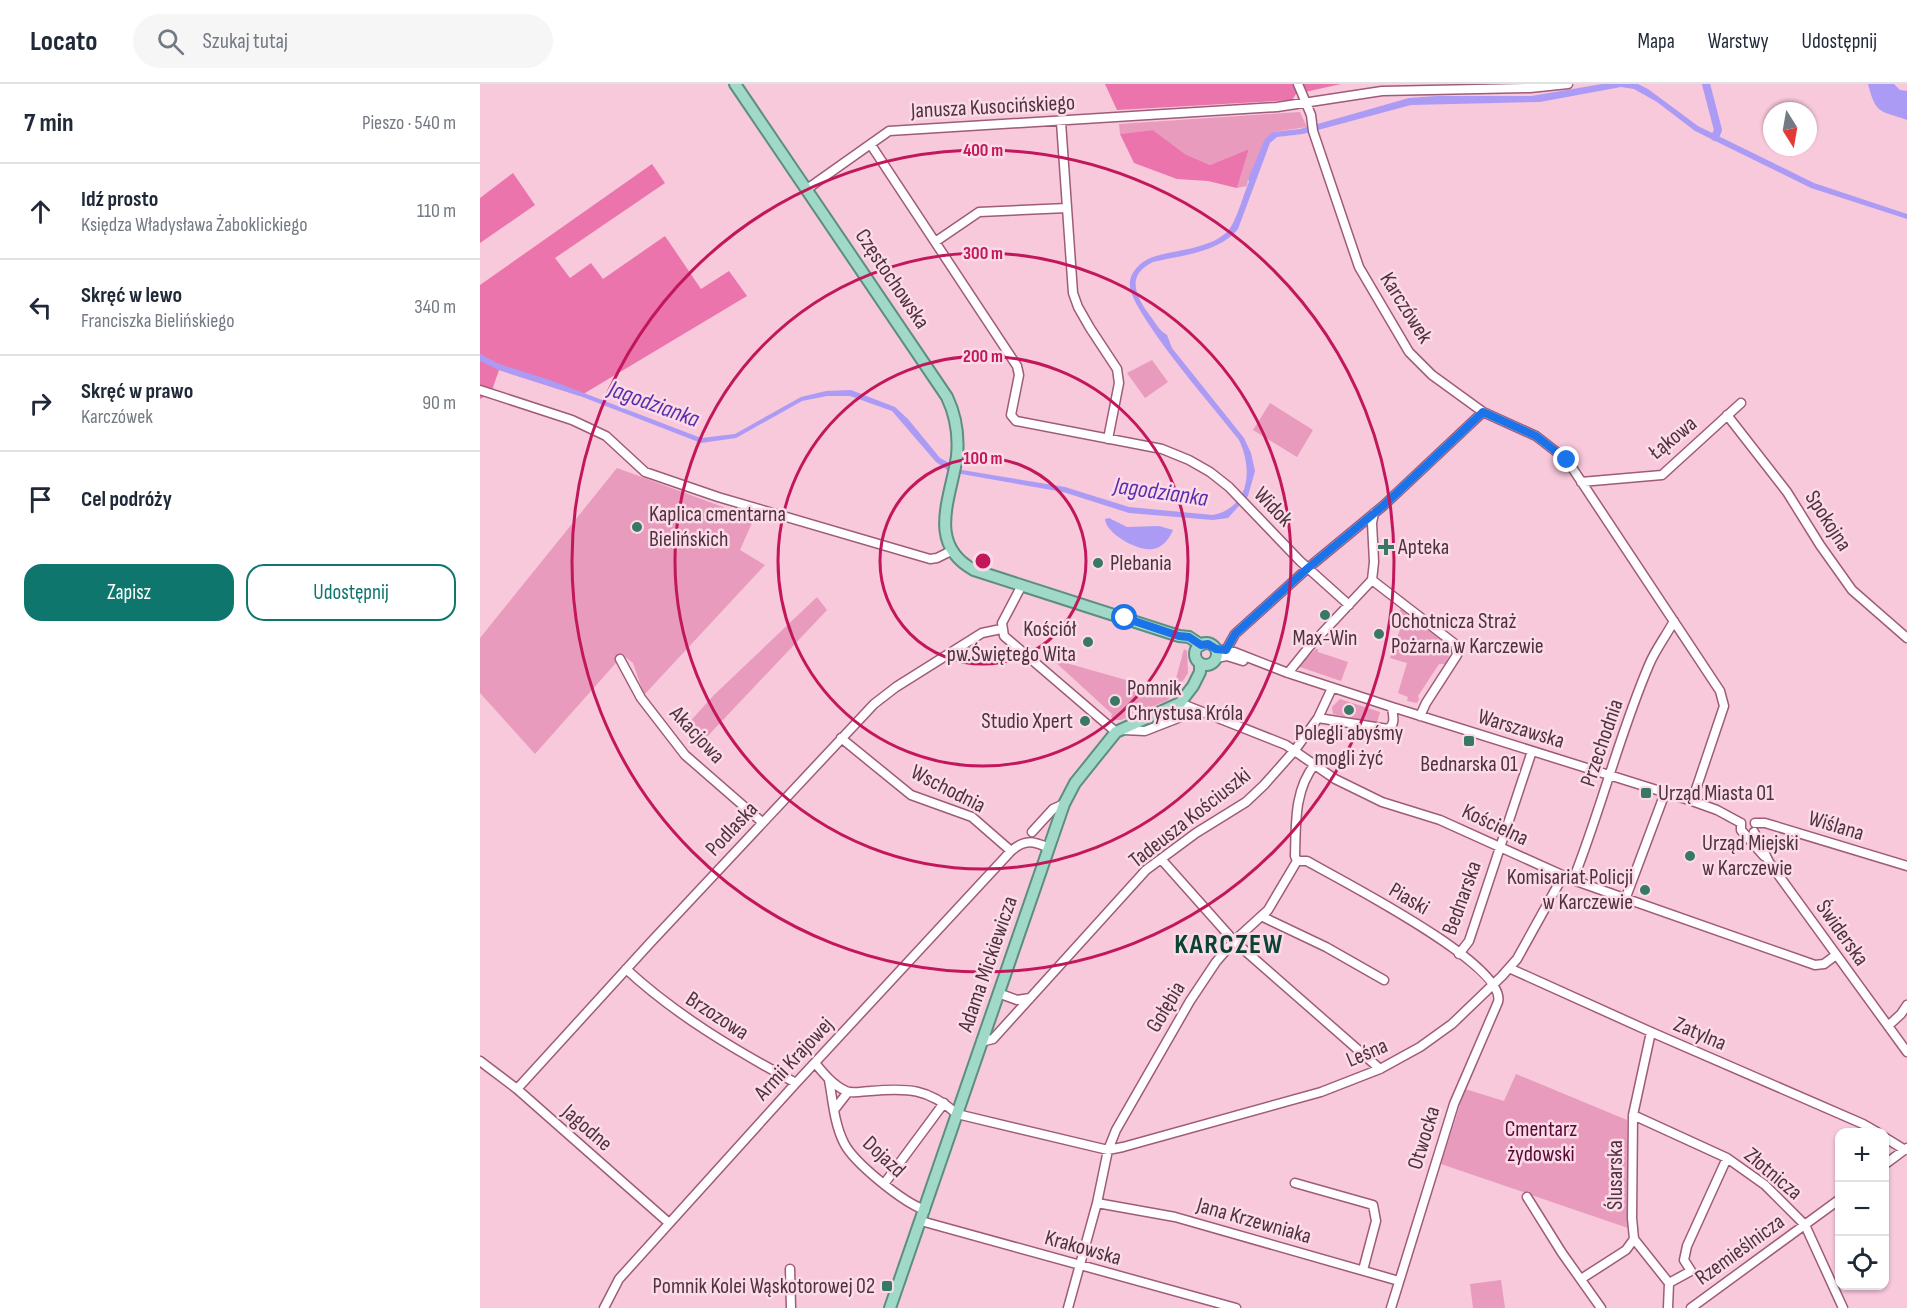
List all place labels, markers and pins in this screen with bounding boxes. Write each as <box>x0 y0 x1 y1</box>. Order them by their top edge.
place label: Kaplica cmentarna Bielińskich <box>649 501 786 553</box>
marker: Kaplica cmentarna Bielińskich <box>630 520 644 534</box>
place label: Apteka <box>1397 534 1449 561</box>
marker: Apteka <box>1379 540 1393 554</box>
place label: Plebania <box>1110 550 1172 577</box>
centre of rings <box>973 551 993 571</box>
marker: Plebania <box>1091 556 1105 570</box>
marker: Max-Win <box>1318 608 1332 622</box>
place label: Ochotnicza Straż Pożarna w Karczewie <box>1391 608 1544 660</box>
place label: Kościół pw.Świętego Wita <box>947 616 1077 668</box>
place label: Max-Win <box>1292 625 1358 652</box>
marker: Ochotnicza Straż Pożarna w Karczewie <box>1372 627 1386 641</box>
marker: Kościół pw.Świętego Wita <box>1081 635 1095 649</box>
place label: Pomnik Chrystusa Króla <box>1127 675 1243 727</box>
marker: Pomnik Chrystusa Króla <box>1108 694 1122 708</box>
marker: Polegli abyśmy mogli żyć <box>1342 703 1356 717</box>
place label: Studio Xpert <box>981 708 1073 735</box>
marker: Studio Xpert <box>1078 714 1092 728</box>
place label: Polegli abyśmy mogli żyć <box>1295 720 1404 772</box>
marker: Bednarska 01 <box>1462 734 1476 748</box>
place label: Bednarska 01 <box>1420 751 1518 778</box>
place label: Urząd Miasta 01 <box>1658 780 1774 807</box>
marker: Urząd Miasta 01 <box>1639 786 1653 800</box>
place label: Urząd Miejski w Karczewie <box>1702 830 1799 882</box>
marker: Urząd Miejski w Karczewie <box>1683 849 1697 863</box>
place label: Komisariat Policji w Karczewie <box>1507 864 1633 916</box>
marker: Komisariat Policji w Karczewie <box>1638 883 1652 897</box>
place label: Pomnik Kolei Wąskotorowej 02 <box>652 1273 875 1300</box>
marker: Pomnik Kolei Wąskotorowej 02 <box>880 1279 894 1293</box>

